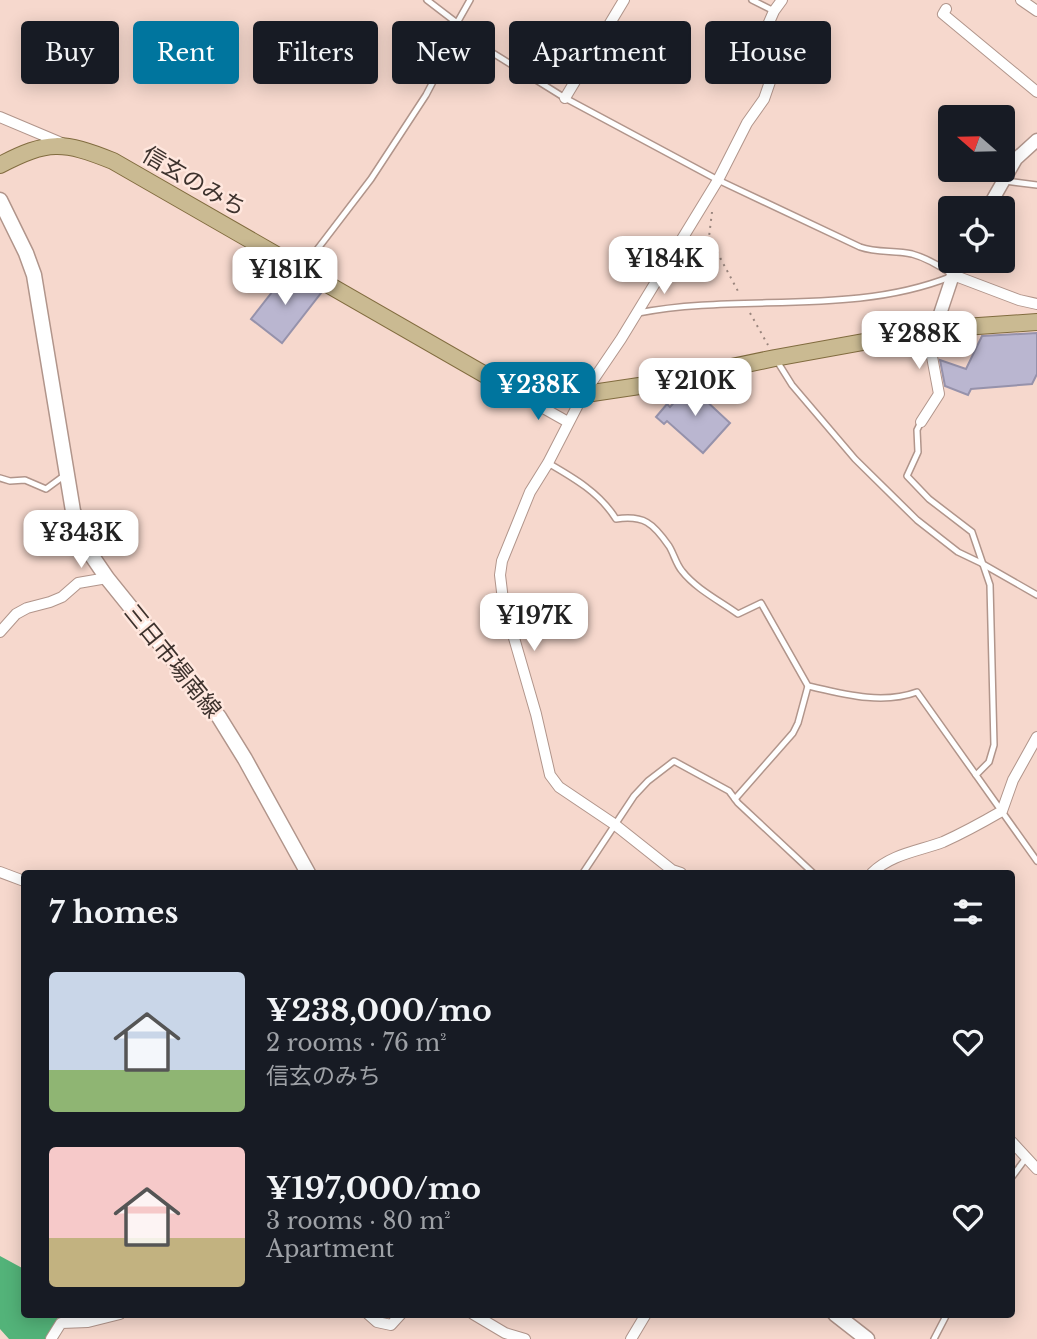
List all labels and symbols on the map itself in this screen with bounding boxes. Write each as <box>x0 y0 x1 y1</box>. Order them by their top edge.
north arrow <box>938 105 1015 182</box>
street label: 信玄のみち <box>137 140 251 222</box>
pin: ¥184K <box>615 236 713 296</box>
pin: ¥181K <box>236 247 334 307</box>
pin: ¥288K <box>870 312 968 371</box>
pin: ¥210K <box>646 358 744 418</box>
pin: ¥238K <box>489 362 587 422</box>
pin: ¥343K <box>32 510 130 570</box>
pin: ¥197K <box>485 594 583 653</box>
street label: 三日市場南線 <box>119 599 227 723</box>

